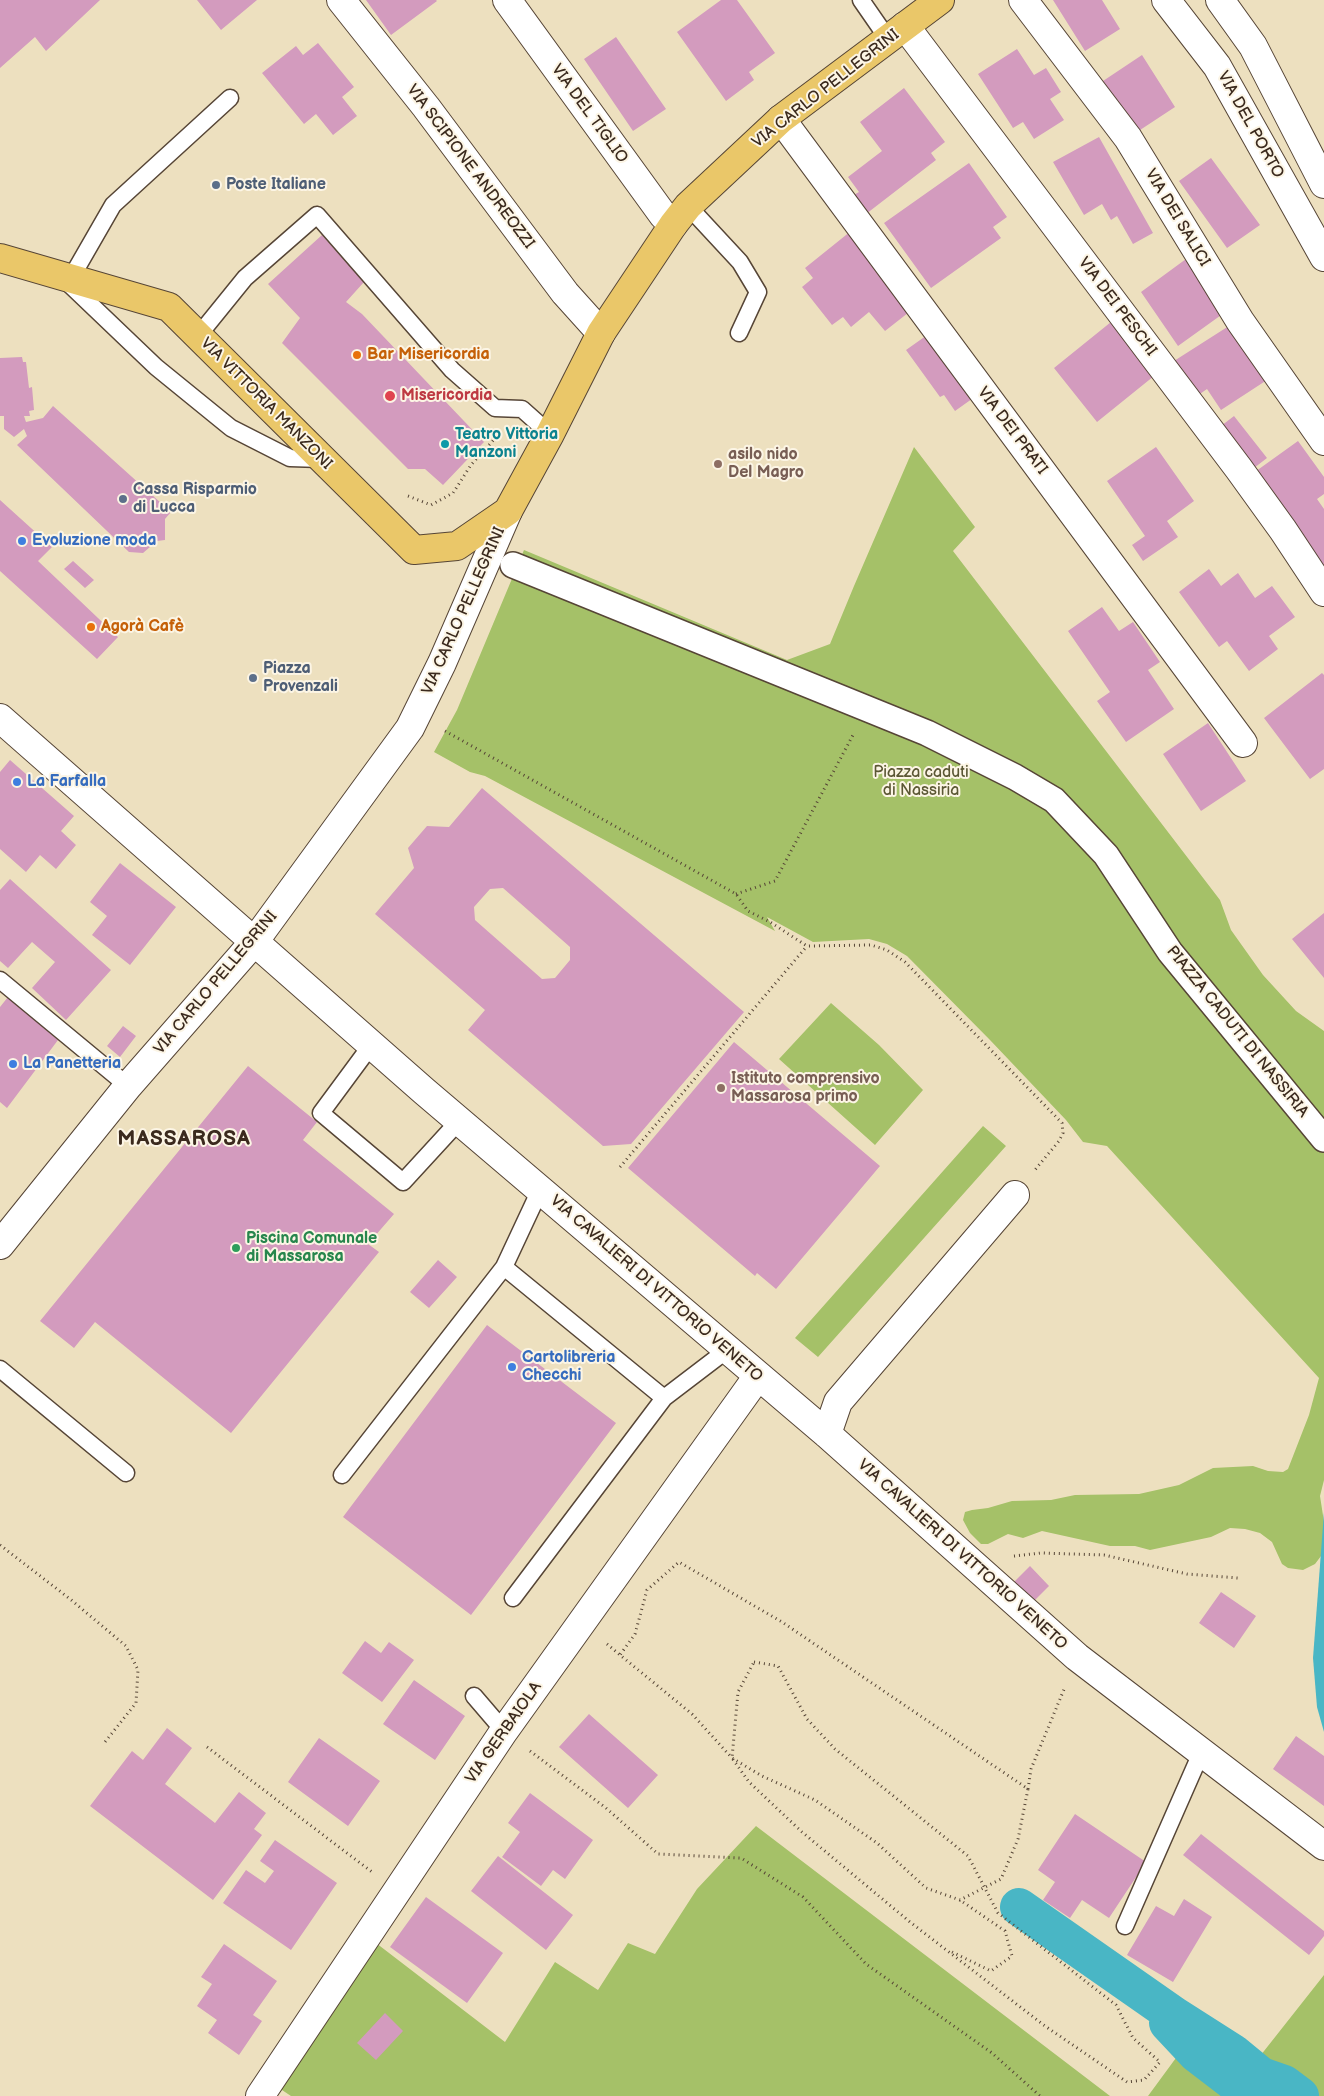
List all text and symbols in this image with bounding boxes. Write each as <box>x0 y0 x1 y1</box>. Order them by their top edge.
street label: VIA CARLO PELLEGRINI <box>749 26 903 152</box>
street label: VIA DEL TIGLIO <box>547 61 631 167</box>
street label: VIA DEL PORTO <box>1213 68 1287 182</box>
street label: VIA SCIPIONE ANDREOZZI <box>402 81 538 253</box>
street label: VIA DEI SALICI <box>1140 166 1214 270</box>
place label: Poste Italiane <box>226 175 326 195</box>
marker: Poste Italiane <box>210 179 222 191</box>
street label: VIA DEI PESCHI <box>1074 254 1160 360</box>
street label: VIA VITTORIA MANZONI <box>196 334 336 474</box>
place label: Bar Misericordia <box>367 345 490 365</box>
marker: Bar Misericordia <box>351 349 363 361</box>
street label: VIA DEI PRATI <box>973 383 1051 479</box>
place label: Misericordia <box>401 386 492 406</box>
marker: Misericordia <box>383 389 397 403</box>
place label: Teatro Vittoria Manzoni <box>455 425 558 463</box>
marker: Teatro Vittoria Manzoni <box>439 438 451 450</box>
place label: asilo nido Del Magro <box>728 445 804 483</box>
marker: asilo nido Del Magro <box>712 458 724 470</box>
place label: Cassa Risparmio di Lucca <box>133 480 257 518</box>
marker: Cassa Risparmio di Lucca <box>117 493 129 505</box>
street label: VIA CARLO PELLEGRINI <box>418 524 510 698</box>
place label: Evoluzione moda <box>32 531 156 551</box>
marker: Evoluzione moda <box>16 535 28 547</box>
place label: Agorà Cafè <box>101 617 184 637</box>
marker: Agorà Cafè <box>85 621 97 633</box>
place label: Piazza Provenzali <box>263 659 338 697</box>
marker: Piazza Provenzali <box>247 672 259 684</box>
park label: Piazza caduti di Nassiria <box>873 763 969 801</box>
place label: La Farfalla <box>27 772 106 792</box>
marker: La Farfalla <box>11 776 23 788</box>
street label: VIA CARLO PELLEGRINI <box>150 907 282 1059</box>
street label: PIAZZA CADUTI DI NASSIRIA <box>1162 942 1312 1122</box>
place label: La Panetteria <box>23 1054 121 1074</box>
marker: La Panetteria <box>7 1058 19 1070</box>
place label: Istituto comprensivo Massarosa primo <box>731 1069 879 1107</box>
marker: Istituto comprensivo Massarosa primo <box>715 1082 727 1094</box>
district label: MASSAROSA <box>116 1127 252 1153</box>
street label: VIA CAVALIERI DI VITTORIO VENETO <box>546 1191 766 1387</box>
place label: Piscina Comunale di Massarosa <box>246 1229 377 1267</box>
marker: Piscina Comunale di Massarosa <box>230 1242 242 1254</box>
place label: Cartolibreria Checchi <box>522 1348 615 1386</box>
marker: Cartolibreria Checchi <box>506 1361 518 1373</box>
street label: VIA CAVALIERI DI VITTORIO VENETO <box>853 1456 1071 1654</box>
street label: VIA GERBAIOLA <box>462 1678 546 1788</box>

